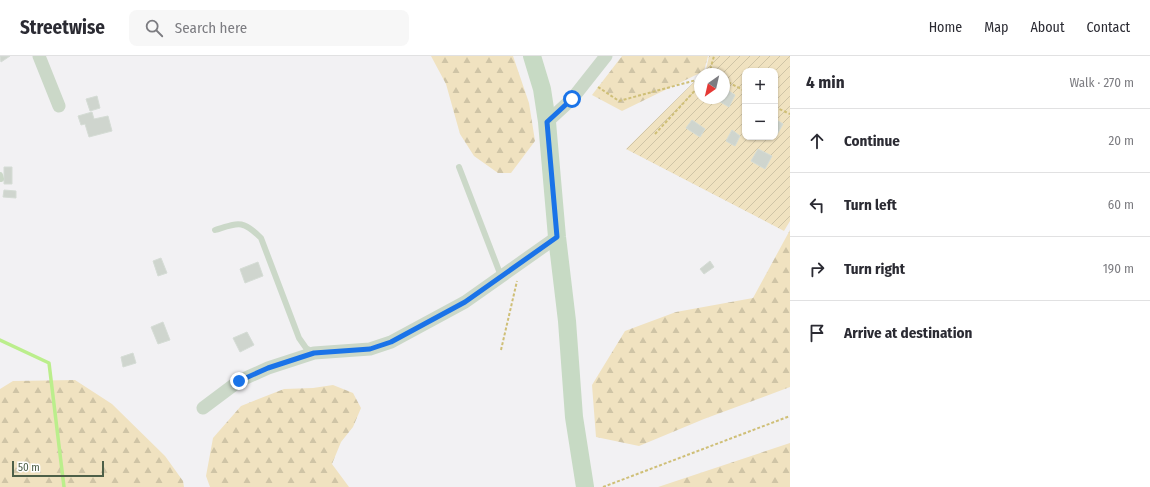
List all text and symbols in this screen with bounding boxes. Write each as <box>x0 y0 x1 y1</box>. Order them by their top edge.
search box <box>129 10 409 46</box>
text: Streetwise <box>20 16 105 39</box>
icon: search <box>143 17 165 39</box>
text: Search here <box>175 19 247 37</box>
text: Home <box>929 19 962 36</box>
text: Map <box>984 19 1008 36</box>
text: About <box>1030 19 1065 36</box>
text: Contact <box>1087 19 1130 36</box>
north arrow <box>694 68 730 104</box>
map controls <box>742 68 778 140</box>
button: + <box>742 68 778 104</box>
text: 4 min <box>806 72 845 93</box>
text: Walk · 270 m <box>1069 75 1134 90</box>
route start <box>563 90 581 108</box>
button: − <box>742 104 778 140</box>
icon: ahead <box>806 130 828 152</box>
text: Continue <box>844 132 900 150</box>
text: 20 m <box>1108 133 1134 148</box>
icon: left <box>806 194 828 216</box>
text: Turn left <box>844 196 897 214</box>
text: 60 m <box>1108 197 1134 212</box>
icon: right <box>806 258 828 280</box>
text: Turn right <box>844 260 905 278</box>
text: 190 m <box>1103 261 1134 276</box>
icon: arrive <box>806 322 828 344</box>
text: Arrive at destination <box>844 324 972 342</box>
route end <box>230 372 248 390</box>
scale bar <box>12 459 104 478</box>
text: 50 m <box>18 461 40 474</box>

